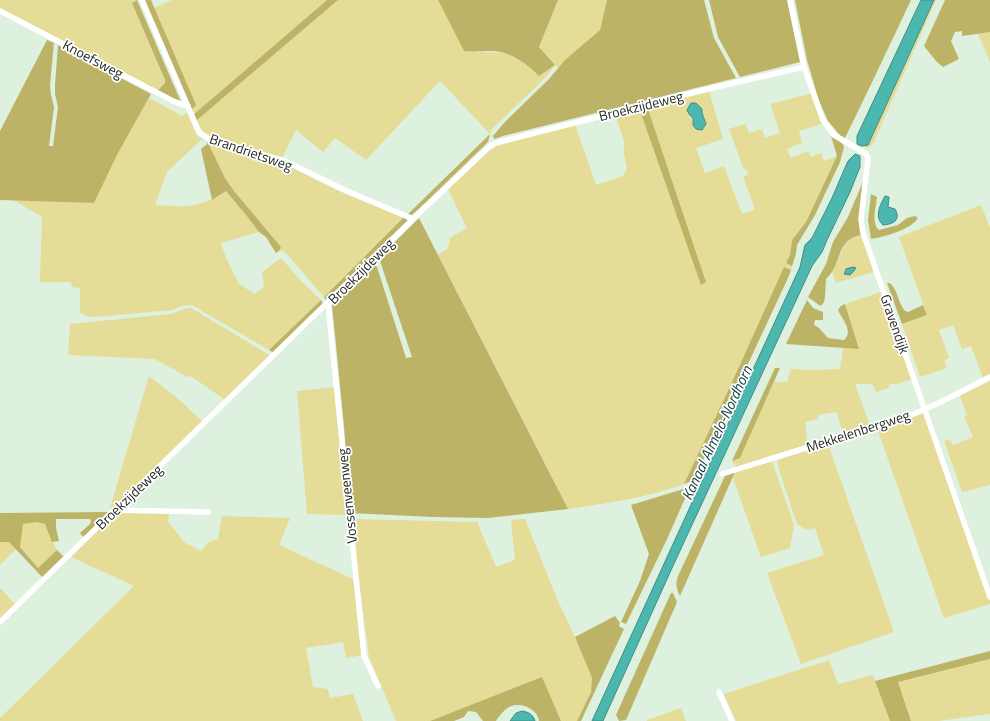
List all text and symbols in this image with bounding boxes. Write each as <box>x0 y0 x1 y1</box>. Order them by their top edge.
street label: Knoefsweg <box>59 34 127 83</box>
street label: Broekzijdeweg <box>596 85 685 126</box>
street label: Brandrietsweg <box>207 128 296 176</box>
street label: Broekzijdeweg <box>323 233 399 309</box>
street label: Gravendijk <box>875 291 916 357</box>
water label: Kanaal Almelo-Nordhorn <box>675 361 758 504</box>
street label: Mekkelenbergweg <box>803 404 913 457</box>
street label: Vossenveenweg <box>331 447 362 545</box>
street label: Broekzijdeweg <box>90 459 167 534</box>

